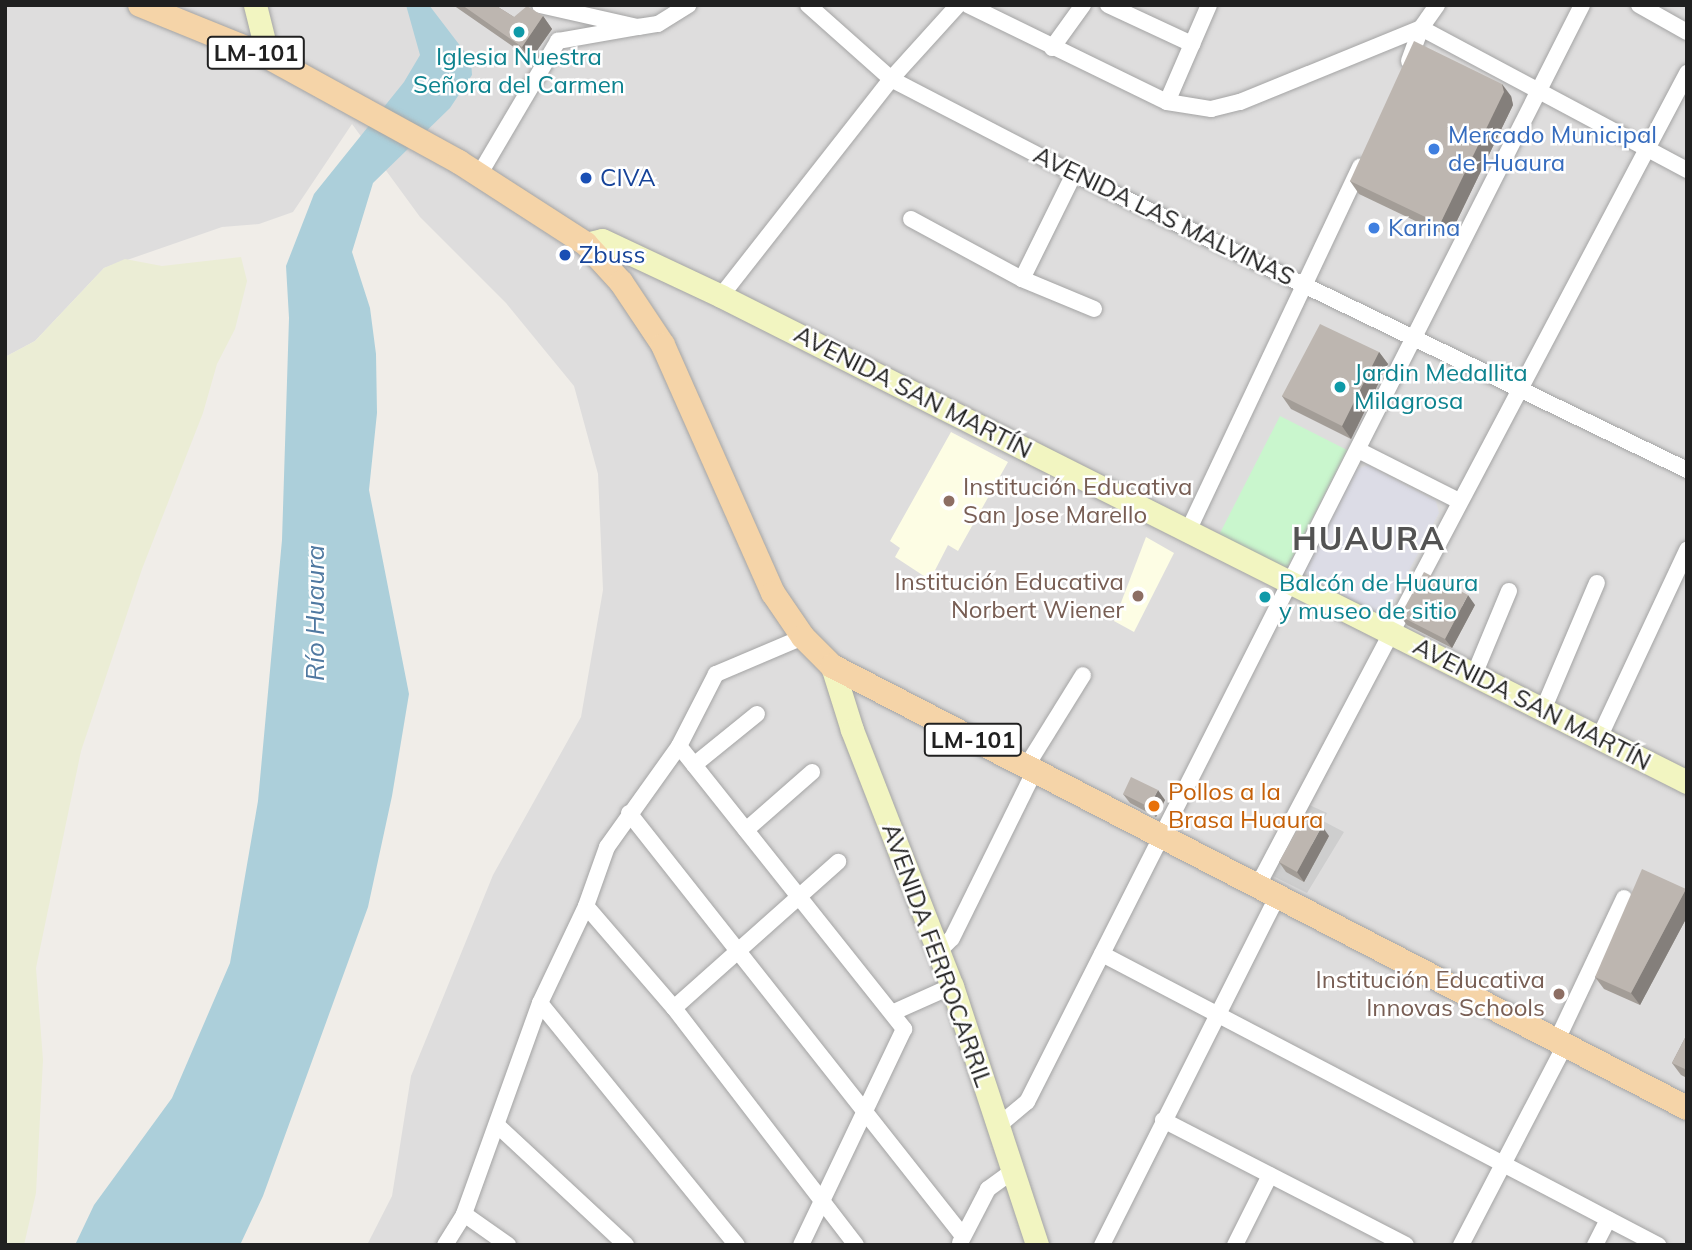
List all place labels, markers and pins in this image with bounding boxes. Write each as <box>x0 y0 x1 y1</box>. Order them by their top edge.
marker: Iglesia Nuestra Señora del Carmen <box>511 24 527 40</box>
place label: Iglesia Nuestra Señora del Carmen <box>413 43 625 99</box>
place label: Mercado Municipal de Huaura <box>1448 121 1657 177</box>
marker: Mercado Municipal de Huaura <box>1426 141 1442 157</box>
place label: CIVA <box>600 164 656 192</box>
marker: CIVA <box>578 170 594 186</box>
place label: Karina <box>1388 214 1461 242</box>
marker: Karina <box>1366 220 1382 236</box>
place label: Zbuss <box>579 241 645 269</box>
marker: Zbuss <box>557 247 573 263</box>
place label: Jardin Medallita Milagrosa <box>1354 359 1528 415</box>
marker: Jardin Medallita Milagrosa <box>1332 379 1348 395</box>
place label: Institución Educativa San Jose Marello <box>963 473 1193 529</box>
marker: Institución Educativa San Jose Marello <box>941 493 957 509</box>
place label: Institución Educativa Norbert Wiener <box>894 568 1124 624</box>
place label: Balcón de Huaura y museo de sitio <box>1279 569 1478 625</box>
marker: Institución Educativa Norbert Wiener <box>1130 588 1146 604</box>
marker: Balcón de Huaura y museo de sitio <box>1257 589 1273 605</box>
place label: Pollos a la Brasa Huaura <box>1168 778 1323 834</box>
marker: Pollos a la Brasa Huaura <box>1146 798 1162 814</box>
place label: Institución Educativa Innovas Schools <box>1315 966 1545 1022</box>
marker: Institución Educativa Innovas Schools <box>1551 986 1567 1002</box>

